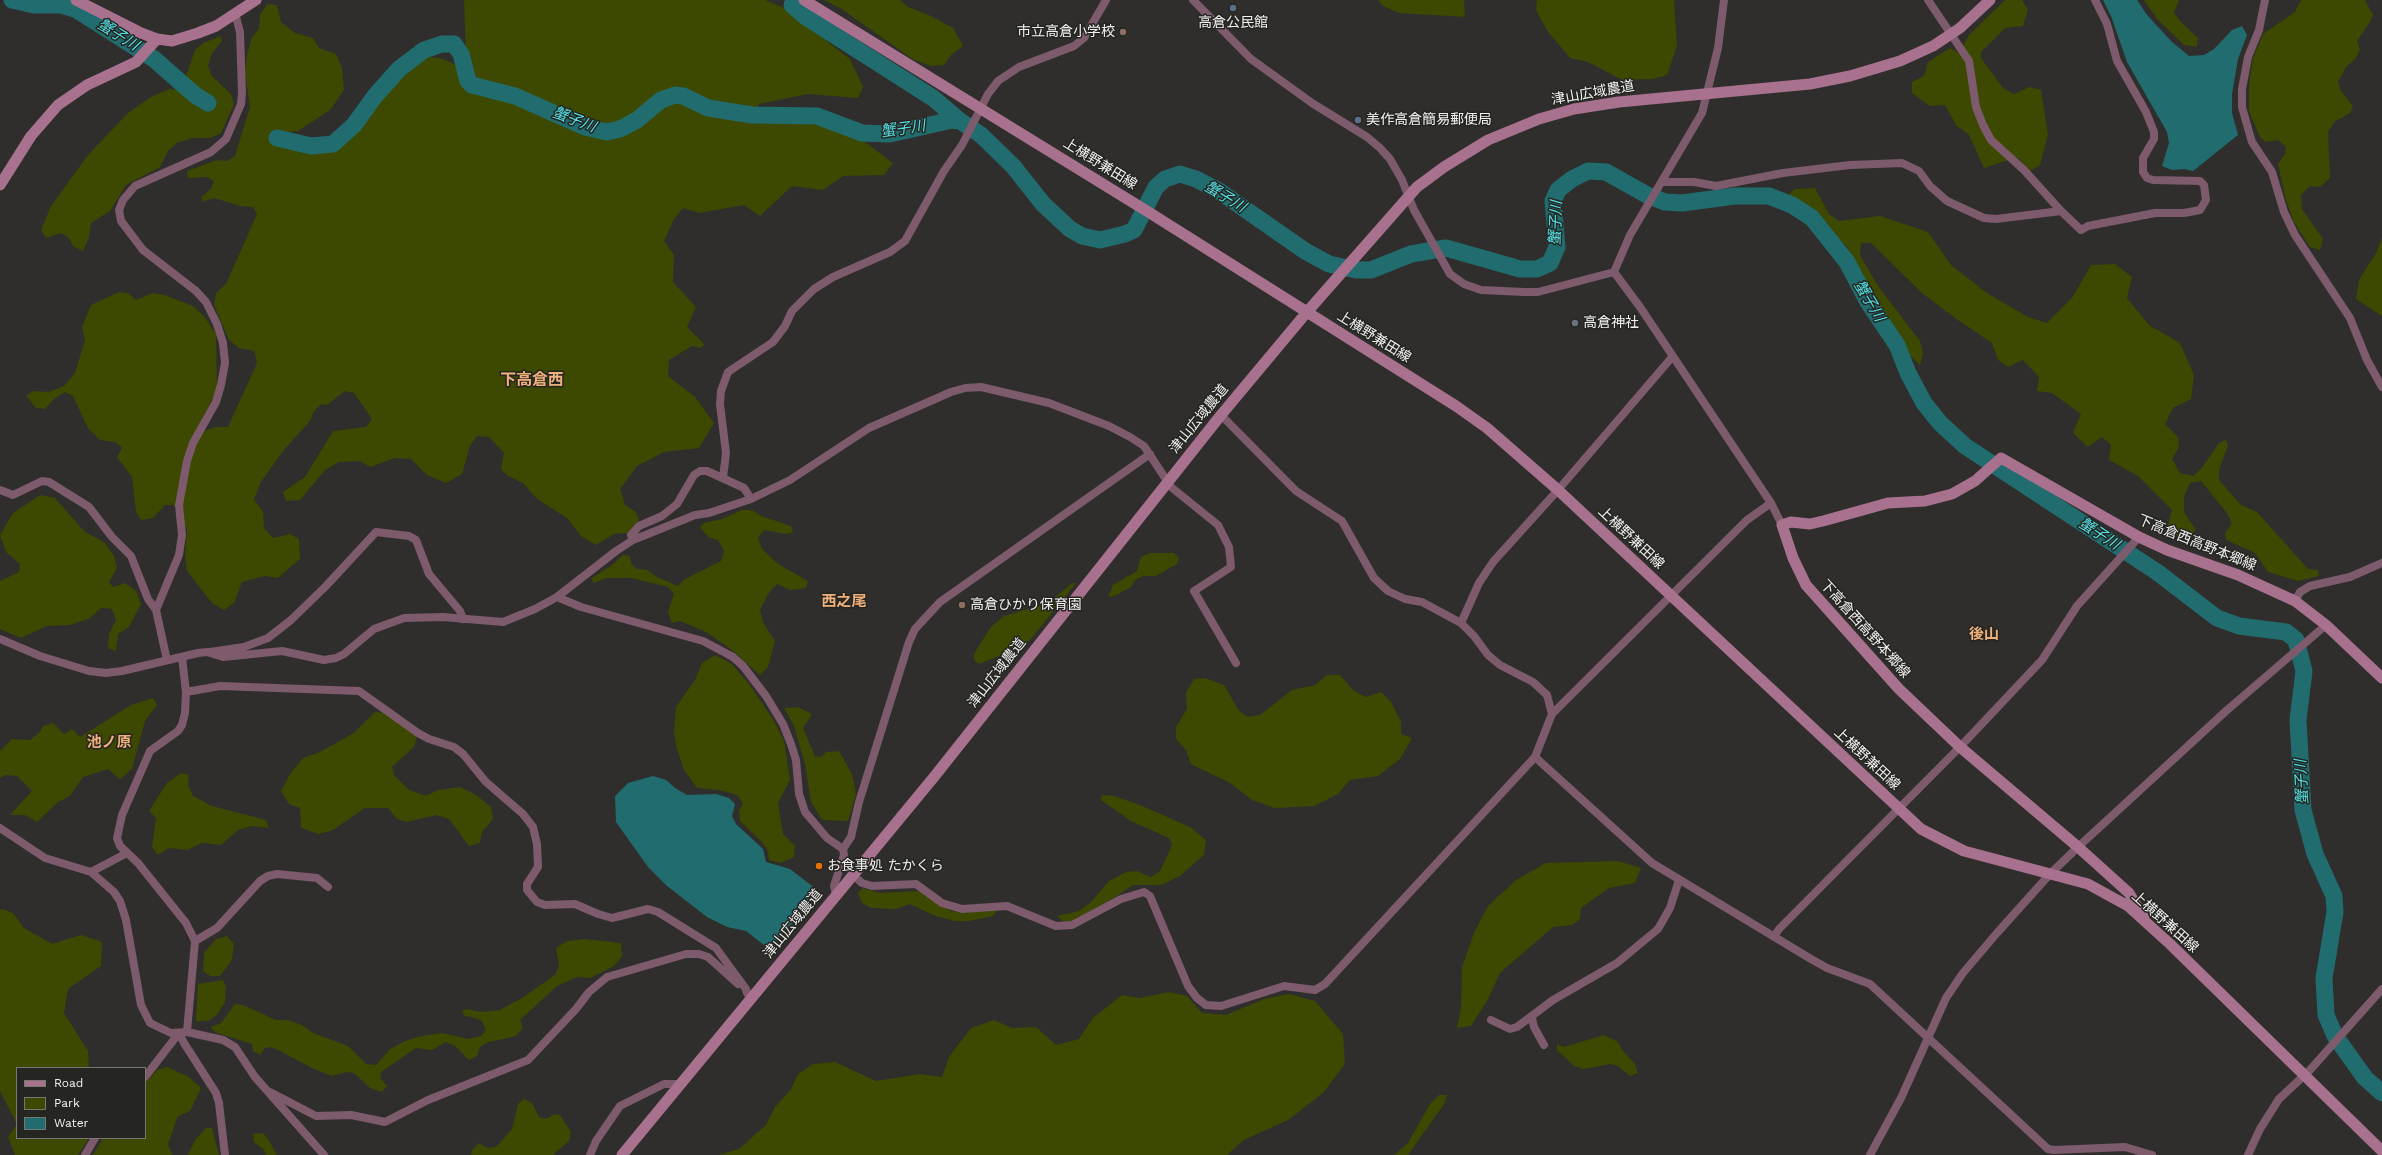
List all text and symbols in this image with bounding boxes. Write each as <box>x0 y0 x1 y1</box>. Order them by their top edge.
marker: 高倉公民館 <box>1228 3 1238 13</box>
water label: 蟹子川 <box>94 15 142 55</box>
place label: 高倉公民館 <box>1198 15 1268 31</box>
place label: 市立高倉小学校 <box>1017 24 1115 40</box>
marker: 市立高倉小学校 <box>1118 27 1128 37</box>
street label: 津山広域農道 <box>1550 77 1636 109</box>
water label: 蟹子川 <box>550 104 598 136</box>
place label: 美作高倉簡易郵便局 <box>1366 112 1492 128</box>
marker: 美作高倉簡易郵便局 <box>1353 115 1363 125</box>
water label: 蟹子川 <box>879 117 927 141</box>
street label: 上横野兼田線 <box>1060 135 1140 193</box>
water label: 蟹子川 <box>1201 178 1249 216</box>
water label: 蟹子川 <box>1546 200 1566 246</box>
water label: 蟹子川 <box>1850 277 1888 325</box>
street label: 上横野兼田線 <box>1334 308 1414 366</box>
place label: 高倉神社 <box>1583 315 1639 331</box>
marker: 高倉神社 <box>1570 318 1580 328</box>
district label: 下高倉西 <box>500 370 564 390</box>
street label: 津山広域農道 <box>1166 381 1232 457</box>
street label: 上横野兼田線 <box>1595 503 1667 573</box>
street label: 下高倉西高野本郷線 <box>2135 512 2259 574</box>
water label: 蟹子川 <box>2075 514 2123 554</box>
street label: 下高倉西高野本郷線 <box>1817 577 1913 681</box>
district label: 西之尾 <box>822 593 866 611</box>
place label: 高倉ひかり保育園 <box>970 597 1082 613</box>
marker: 高倉ひかり保育園 <box>957 600 967 610</box>
district label: 後山 <box>1969 626 1999 644</box>
street label: 津山広域農道 <box>965 635 1029 711</box>
street label: 上横野兼田線 <box>1831 724 1903 794</box>
district label: 池ノ原 <box>87 734 131 752</box>
water label: 蟹子川 <box>2292 759 2312 805</box>
place label: お食事処 たかくら <box>827 858 944 874</box>
marker: お食事処 たかくら <box>814 861 824 871</box>
street label: 津山広域農道 <box>760 886 826 962</box>
street label: 上横野兼田線 <box>2128 888 2202 956</box>
legend <box>16 1067 146 1139</box>
text: Road <box>54 1076 83 1090</box>
text: Park <box>54 1096 80 1110</box>
text: Water <box>54 1116 88 1130</box>

